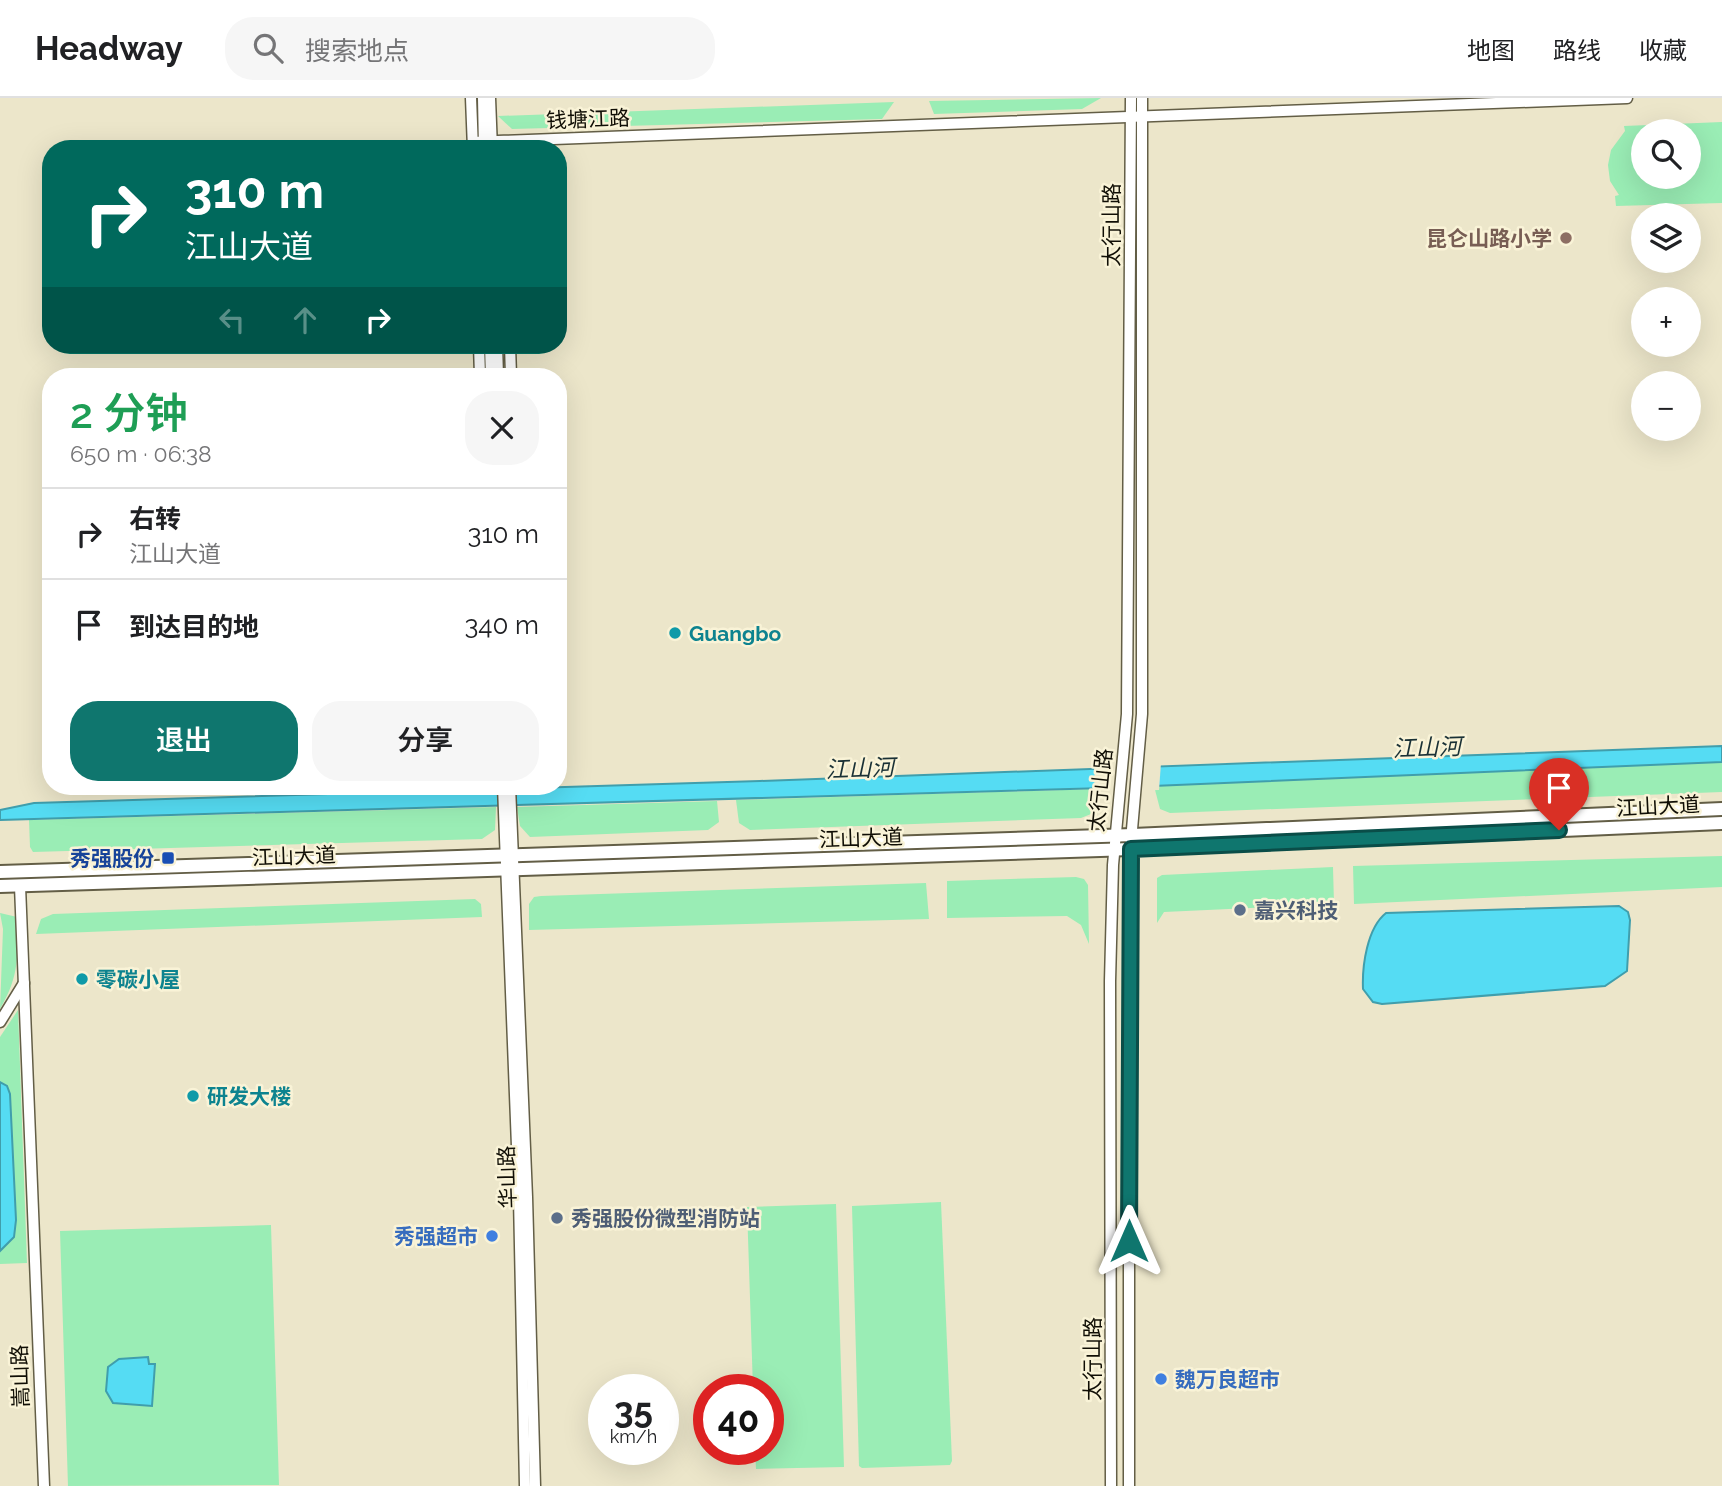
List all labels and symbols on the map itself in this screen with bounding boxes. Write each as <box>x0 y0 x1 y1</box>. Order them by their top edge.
street label: 钱塘江路 <box>546 105 630 133</box>
street label: 太行山路 <box>1099 183 1124 267</box>
place label: 昆仑山路小学 <box>1426 226 1552 251</box>
marker: 昆仑山路小学 <box>1558 230 1574 246</box>
place label: Guangbo <box>689 621 782 646</box>
marker: Guangbo <box>667 625 683 641</box>
water label: 江山河 <box>1392 732 1466 762</box>
street label: 太行山路 <box>1083 747 1117 833</box>
water label: 江山河 <box>825 753 899 783</box>
pin <box>1529 758 1589 830</box>
street label: 江山大道 <box>1615 791 1701 821</box>
street label: 江山大道 <box>819 824 903 852</box>
street label: 江山大道 <box>252 842 336 870</box>
place label: 秀强股份 <box>70 846 154 871</box>
marker: 秀强股份 <box>160 850 176 866</box>
place label: 嘉兴科技 <box>1254 898 1338 923</box>
marker: 嘉兴科技 <box>1232 902 1248 918</box>
place label: 零碳小屋 <box>96 967 180 992</box>
marker: 零碳小屋 <box>74 971 90 987</box>
place label: 研发大楼 <box>207 1084 291 1109</box>
marker: 研发大楼 <box>185 1088 201 1104</box>
street label: 华山路 <box>493 1145 521 1209</box>
position arrow <box>1092 1204 1166 1278</box>
place label: 秀强股份微型消防站 <box>571 1206 760 1231</box>
marker: 秀强股份微型消防站 <box>549 1210 565 1226</box>
place label: 秀强超市 <box>394 1224 478 1249</box>
marker: 秀强超市 <box>484 1228 500 1244</box>
street label: 太行山路 <box>1080 1317 1105 1401</box>
street label: 嵩山路 <box>6 1344 34 1408</box>
place label: 魏万良超市 <box>1175 1367 1280 1392</box>
marker: 魏万良超市 <box>1153 1371 1169 1387</box>
speed limit sign: 40 <box>693 1374 784 1465</box>

